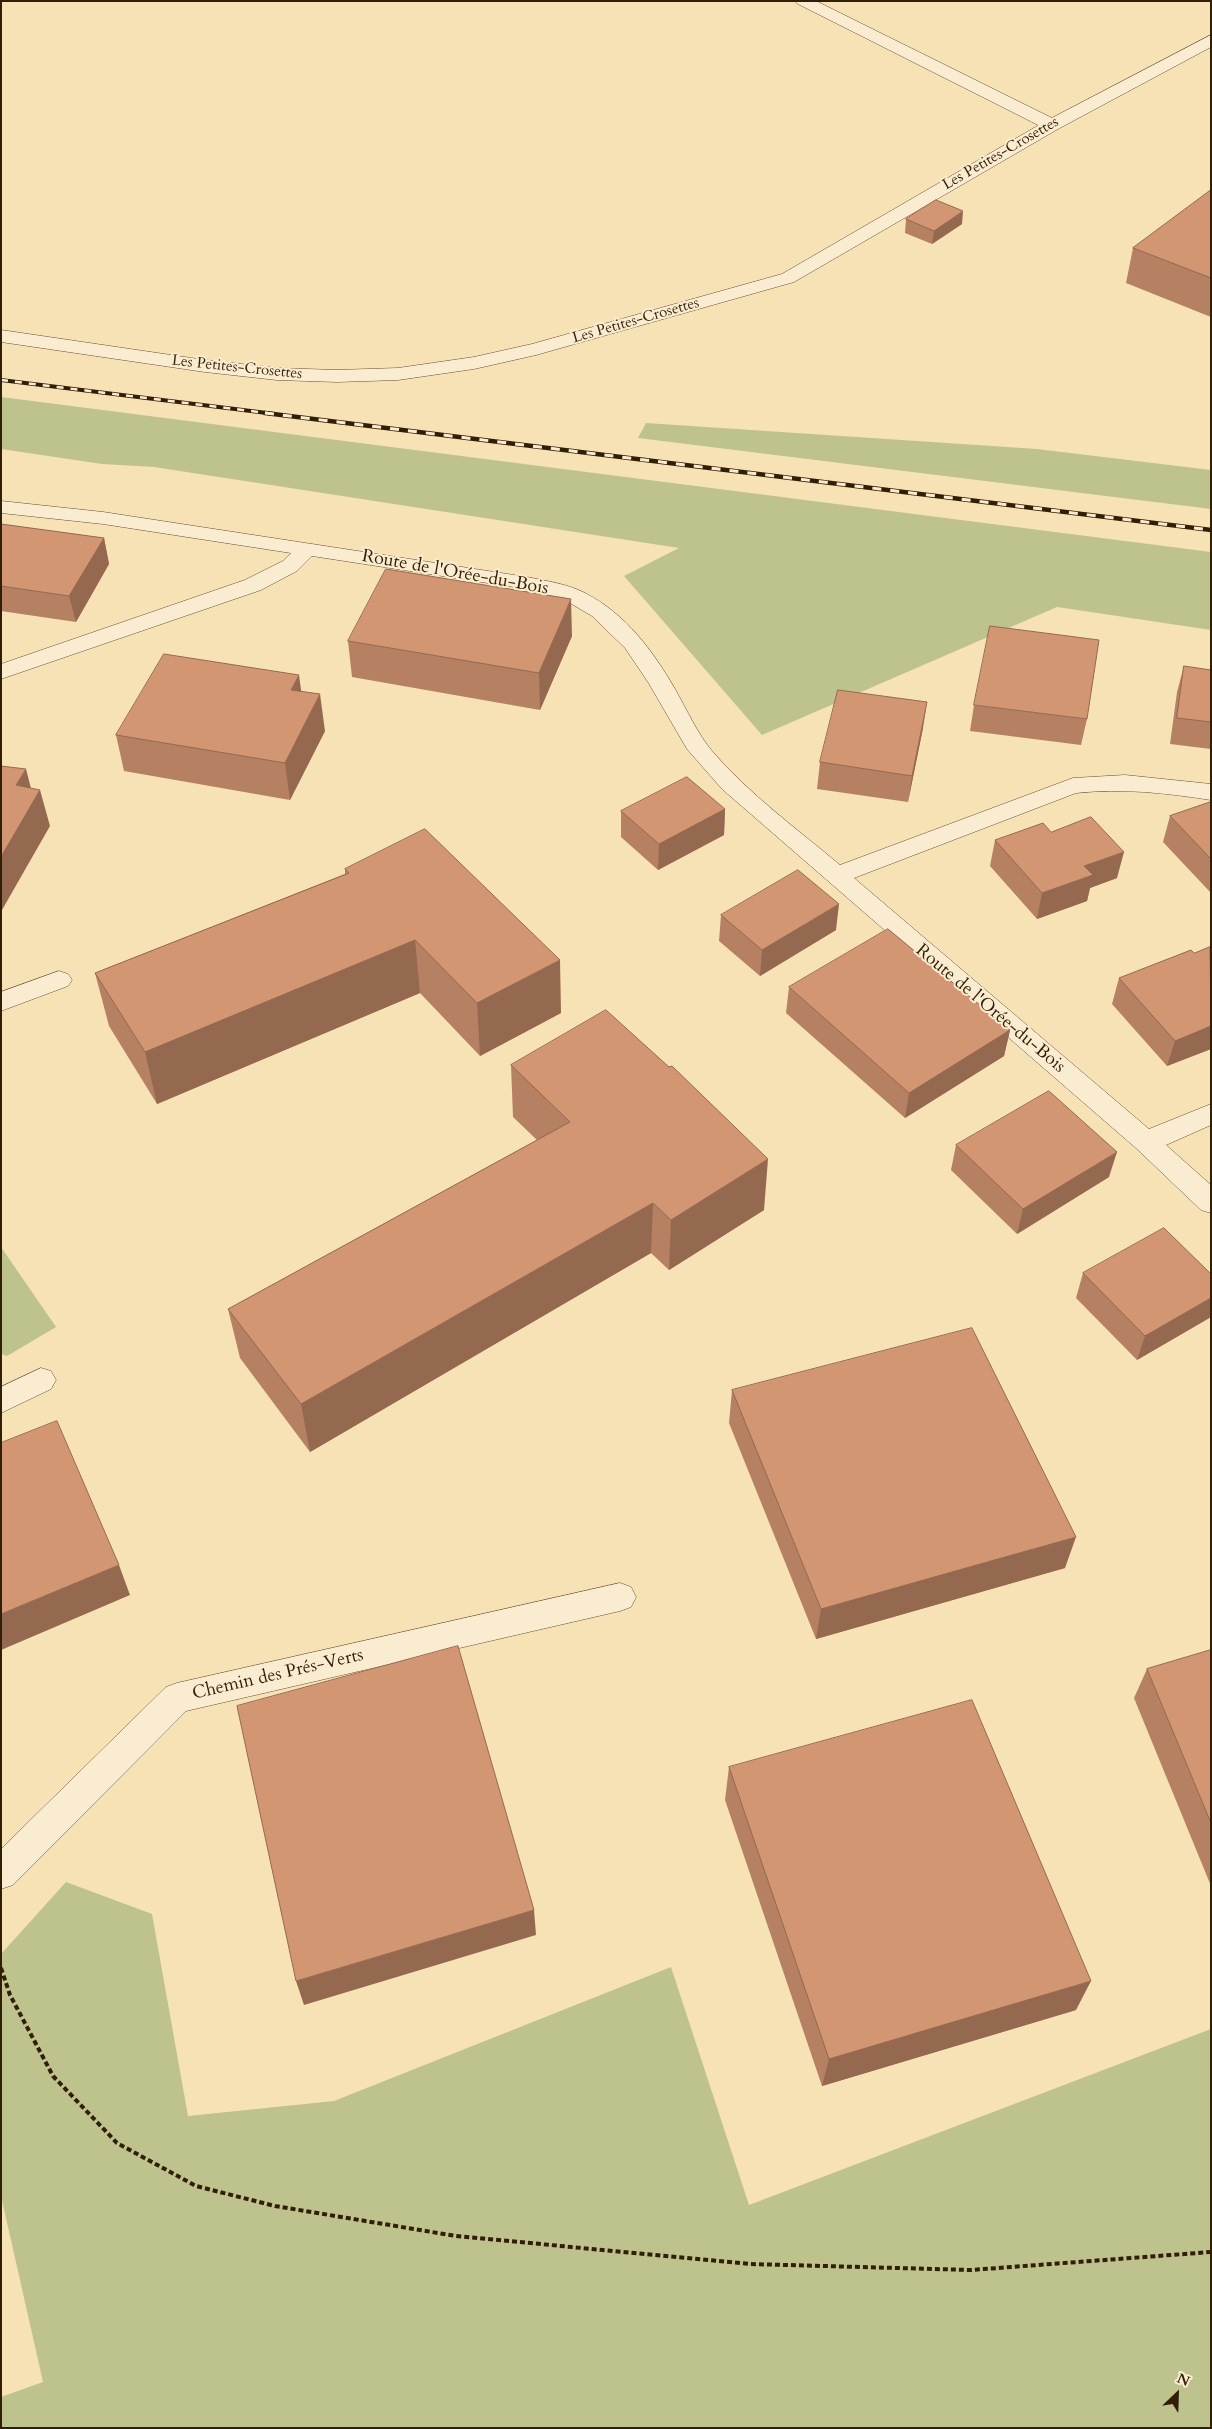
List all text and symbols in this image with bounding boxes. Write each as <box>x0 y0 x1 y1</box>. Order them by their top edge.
street label: Les Petites-Crosettes <box>940 113 1062 195</box>
street label: Les Petites-Crosettes <box>571 294 701 348</box>
street label: Les Petites-Crosettes <box>171 352 303 384</box>
street label: Route de l'Orée-du-Bois <box>360 546 550 600</box>
street label: Route de l'Orée-du-Bois <box>911 940 1069 1078</box>
street label: Chemin des Prés-Verts <box>190 1645 366 1705</box>
north arrow <box>1152 2369 1202 2419</box>
text: N <box>1174 2369 1193 2391</box>

